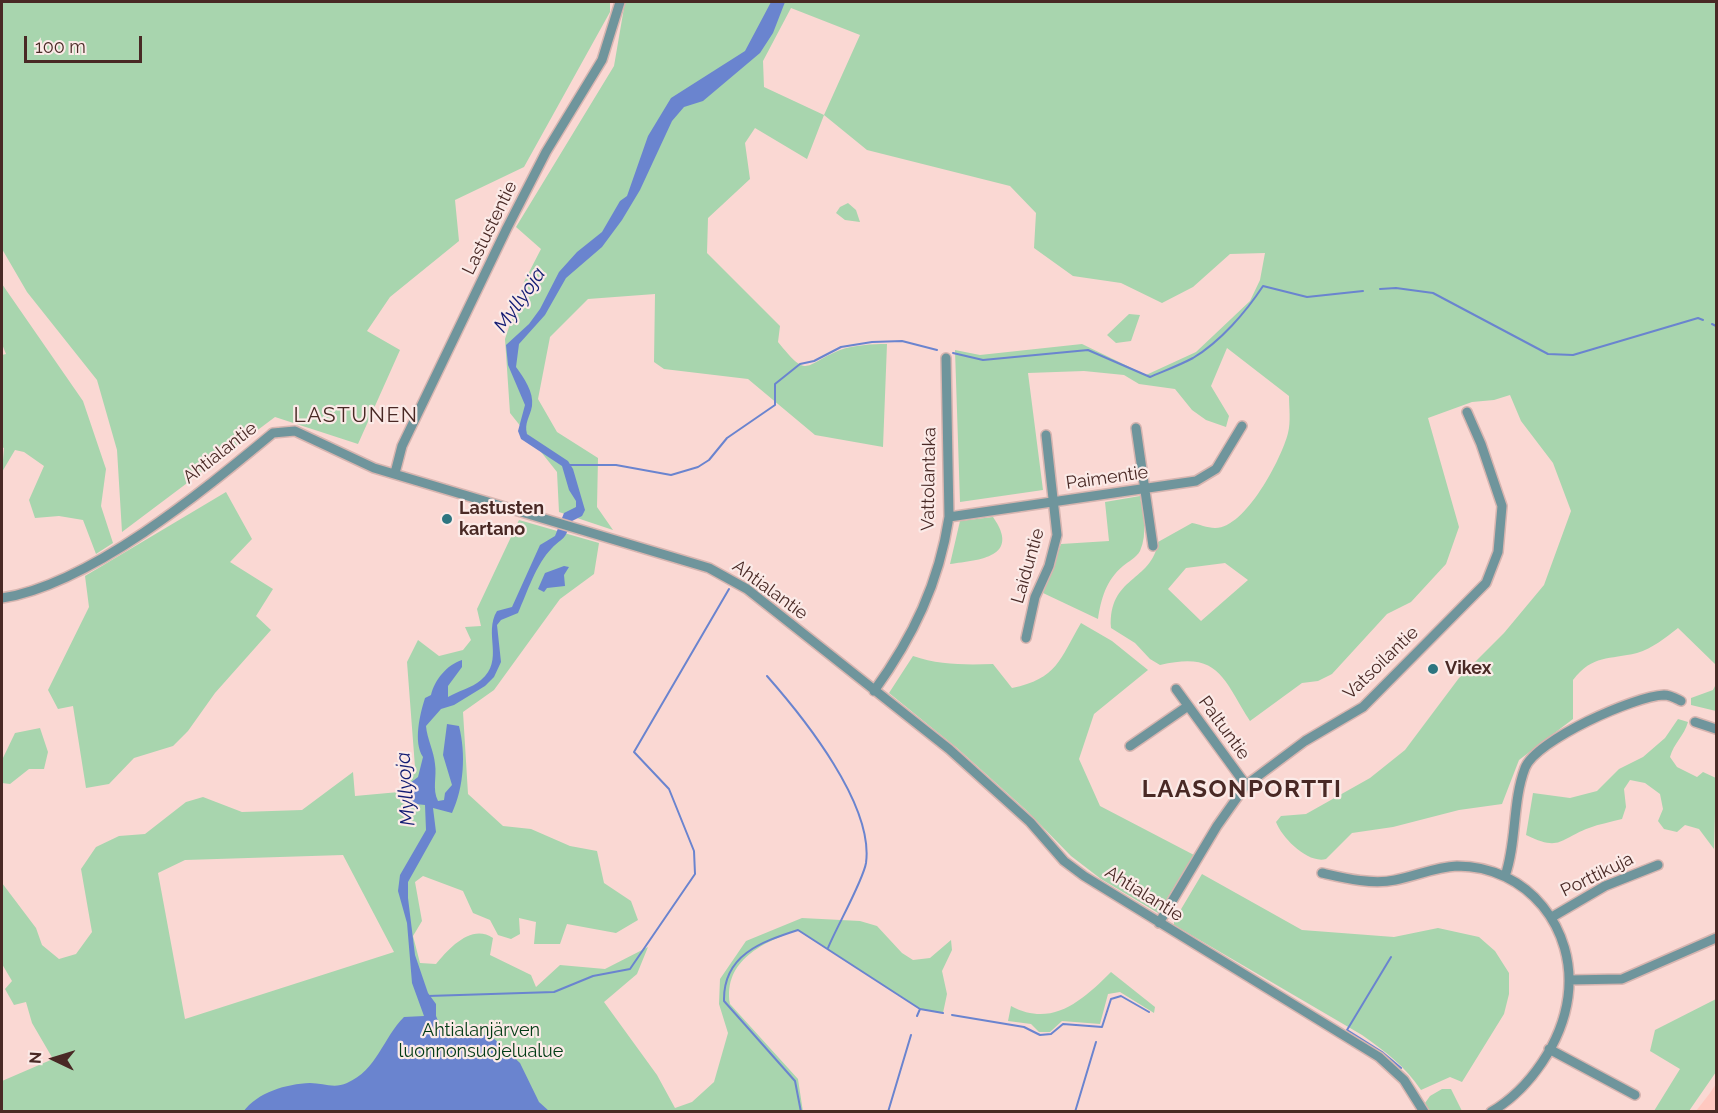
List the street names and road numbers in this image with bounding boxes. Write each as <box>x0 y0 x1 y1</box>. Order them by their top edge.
street label: Lastustentie <box>458 178 522 278</box>
street label: Ahtialantie <box>179 417 261 489</box>
street label: Vattolantaka <box>917 427 941 531</box>
street label: Paimentie <box>1064 462 1150 494</box>
street label: Laiduntie <box>1007 526 1049 606</box>
street label: Ahtialantie <box>728 555 812 625</box>
street label: Vatsoilantie <box>1339 622 1423 704</box>
street label: Paltuntie <box>1194 692 1254 764</box>
street label: Porttikuja <box>1557 848 1637 902</box>
street label: Ahtialantie <box>1101 862 1187 926</box>

